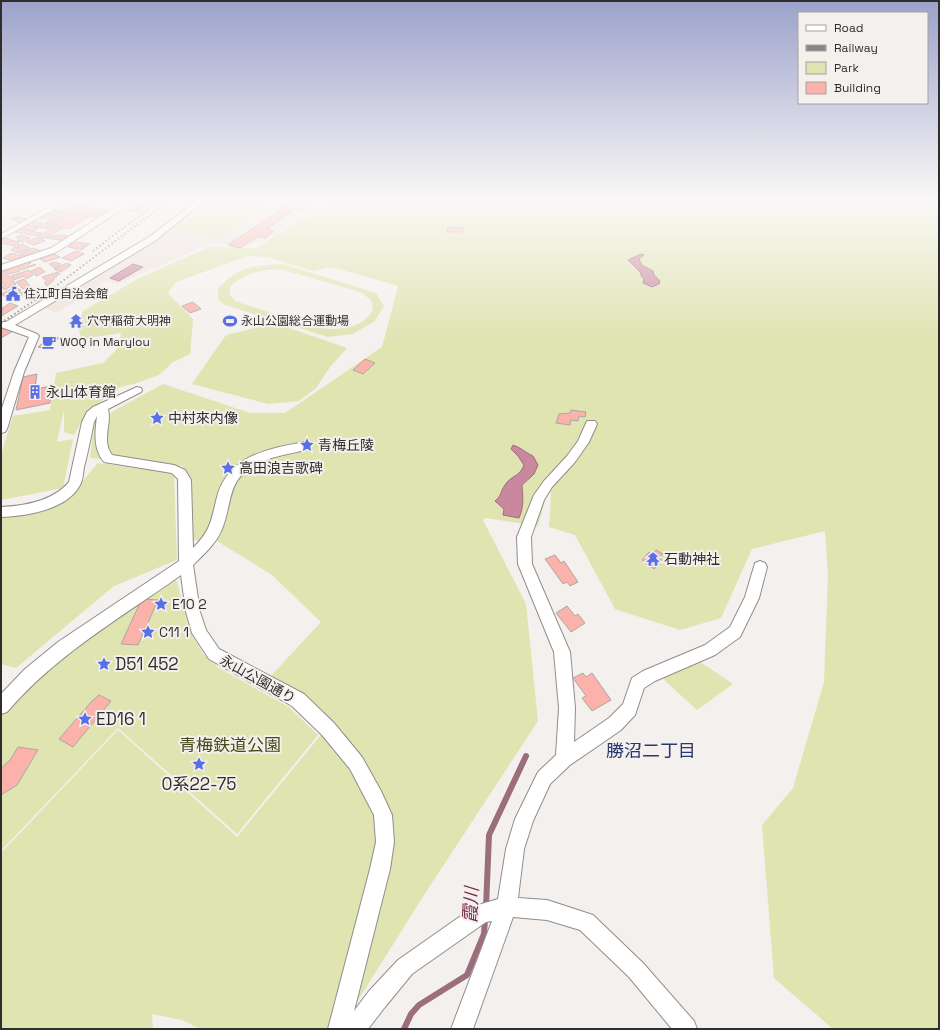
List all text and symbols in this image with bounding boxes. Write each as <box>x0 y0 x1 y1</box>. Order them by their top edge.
legend <box>798 12 928 104</box>
text: Road <box>834 20 863 36</box>
text: Railway <box>834 40 878 56</box>
text: Park <box>834 60 859 76</box>
text: Building <box>834 80 881 96</box>
public building icon: 住江町自治会館 <box>5 286 21 302</box>
place label: 住江町自治会館 <box>24 286 108 302</box>
temple icon: 穴守稲荷大明神 <box>68 313 84 329</box>
place label: 穴守稲荷大明神 <box>87 313 171 329</box>
sports icon: 永山公園総合運動場 <box>222 313 238 329</box>
place label: 永山公園総合運動場 <box>241 313 349 329</box>
cafe icon: WOQ in Marylou <box>41 334 57 350</box>
place label: WOQ in Marylou <box>60 334 150 350</box>
place label: 永山体育館 <box>46 383 116 401</box>
building icon: 永山体育館 <box>27 384 43 400</box>
place label: 中村來内像 <box>168 409 238 427</box>
place icon: 中村來内像 <box>149 410 165 426</box>
place label: 青梅丘陵 <box>318 436 374 454</box>
place icon: 青梅丘陵 <box>299 437 315 453</box>
place label: 高田浪吉歌碑 <box>239 459 323 477</box>
place icon: 高田浪吉歌碑 <box>220 460 236 476</box>
place label: 石動神社 <box>664 550 720 568</box>
temple icon: 石動神社 <box>645 551 661 567</box>
place label: E10 2 <box>172 595 207 613</box>
place icon: E10 2 <box>153 596 169 612</box>
place label: C11 1 <box>159 623 189 641</box>
place icon: C11 1 <box>140 624 156 640</box>
street label: 永山公園通り <box>217 651 299 707</box>
place label: D51 452 <box>115 653 179 675</box>
place icon: D51 452 <box>96 656 112 672</box>
place label: ED16 1 <box>96 708 146 730</box>
place icon: ED16 1 <box>77 711 93 727</box>
park label: 青梅鉄道公園 <box>179 734 281 756</box>
district label: 勝沼二丁目 <box>606 739 696 762</box>
place icon: 0系22-75 <box>191 756 207 772</box>
place label: 0系22-75 <box>162 773 236 795</box>
water label: 霞川 <box>458 884 483 924</box>

